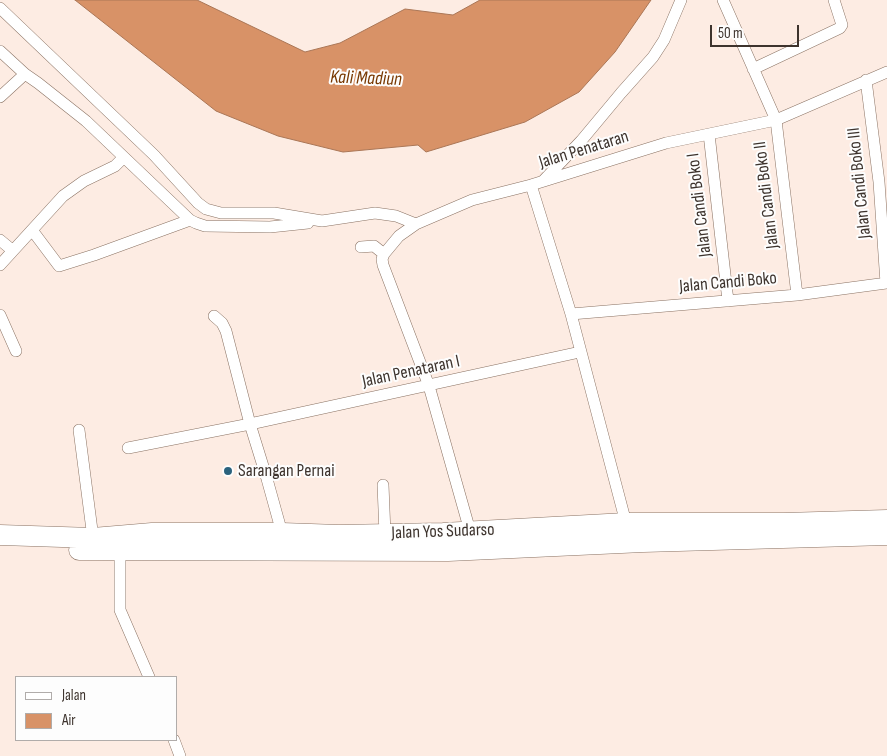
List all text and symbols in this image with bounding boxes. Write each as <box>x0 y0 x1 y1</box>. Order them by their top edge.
scale bar <box>712 15 801 47</box>
text: 50 m <box>718 24 743 43</box>
water label: Kali Madiun <box>330 66 402 92</box>
street label: Jalan Penataran <box>536 126 632 174</box>
street label: Jalan Candi Boko III <box>843 126 877 240</box>
street label: Jalan Candi Boko II <box>750 140 784 250</box>
street label: Jalan Candi Boko I <box>683 152 717 258</box>
street label: Jalan Candi Boko <box>678 268 778 298</box>
street label: Jalan Penataran I <box>360 351 462 393</box>
place label: Sarangan Pernai <box>238 460 335 482</box>
marker: Sarangan Pernai <box>222 465 234 477</box>
street label: Jalan Yos Sudarso <box>391 519 495 545</box>
legend <box>15 676 178 741</box>
text: Jalan <box>62 686 86 705</box>
text: Air <box>62 711 76 730</box>

